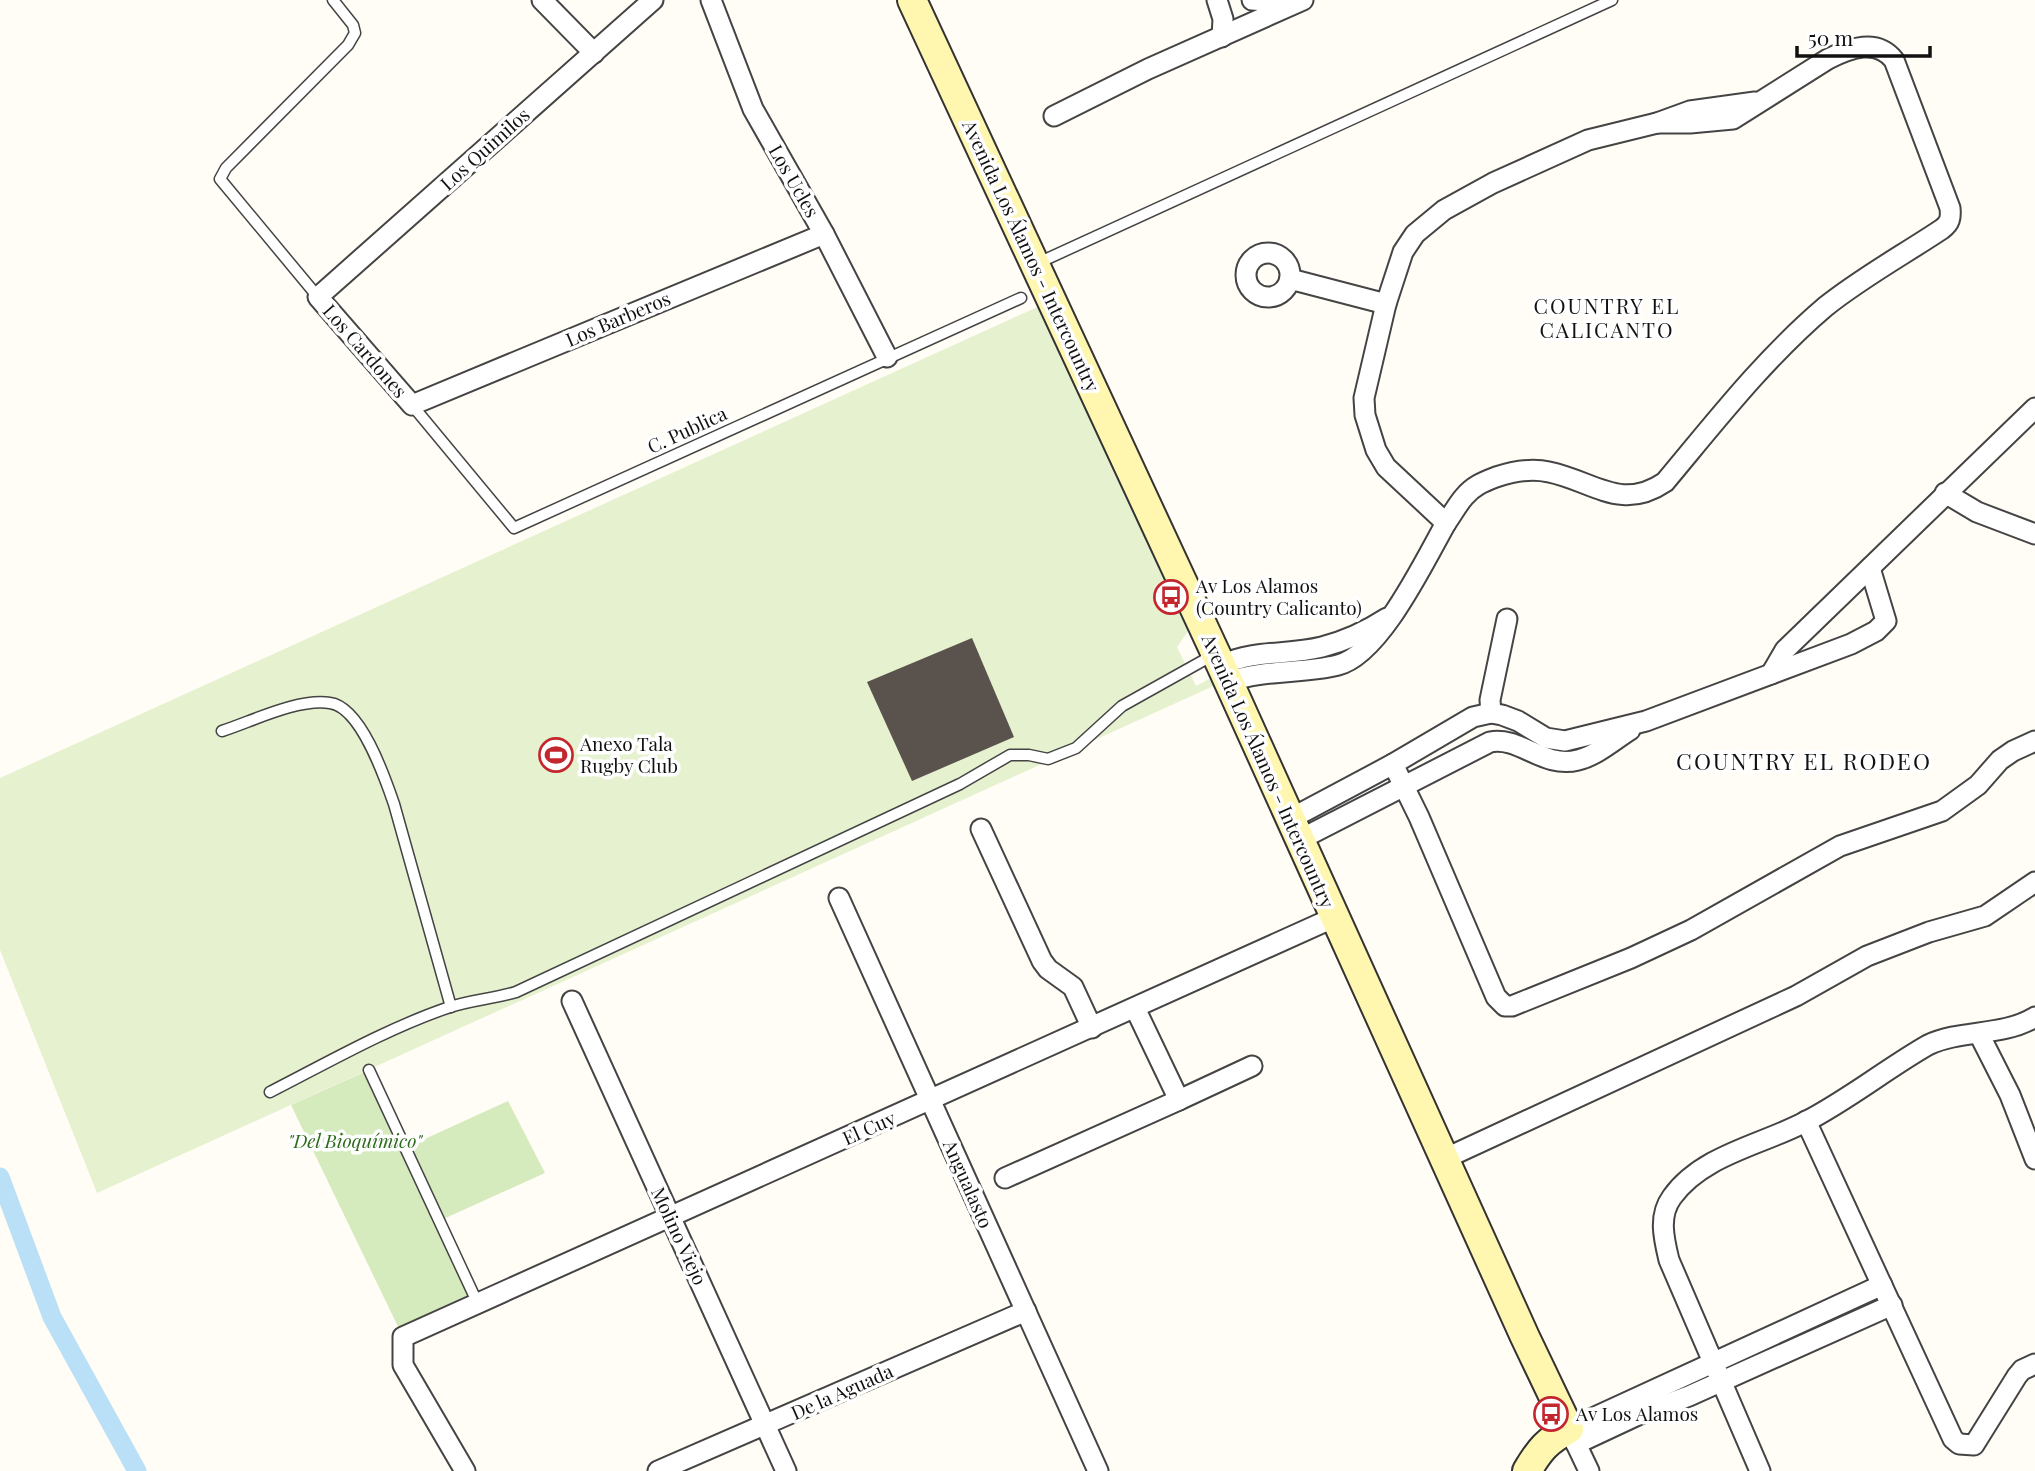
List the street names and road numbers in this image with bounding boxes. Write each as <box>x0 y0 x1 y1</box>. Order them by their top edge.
street label: Los Quimilos <box>434 101 535 195</box>
street label: Avenida Los Álamos - Intercountry <box>957 114 1107 396</box>
street label: Los Ucles <box>764 139 826 222</box>
street label: Los Barberos <box>561 284 674 352</box>
street label: Los Cardones <box>318 298 414 403</box>
street label: C. Publica <box>643 399 731 459</box>
street label: Avenida Los Álamos - Intercountry <box>1196 629 1341 912</box>
street label: El Cuy <box>838 1104 900 1150</box>
street label: Angualasto <box>937 1134 1000 1232</box>
street label: Molino Viejo <box>646 1182 714 1289</box>
street label: De la Aguada <box>786 1357 897 1425</box>

